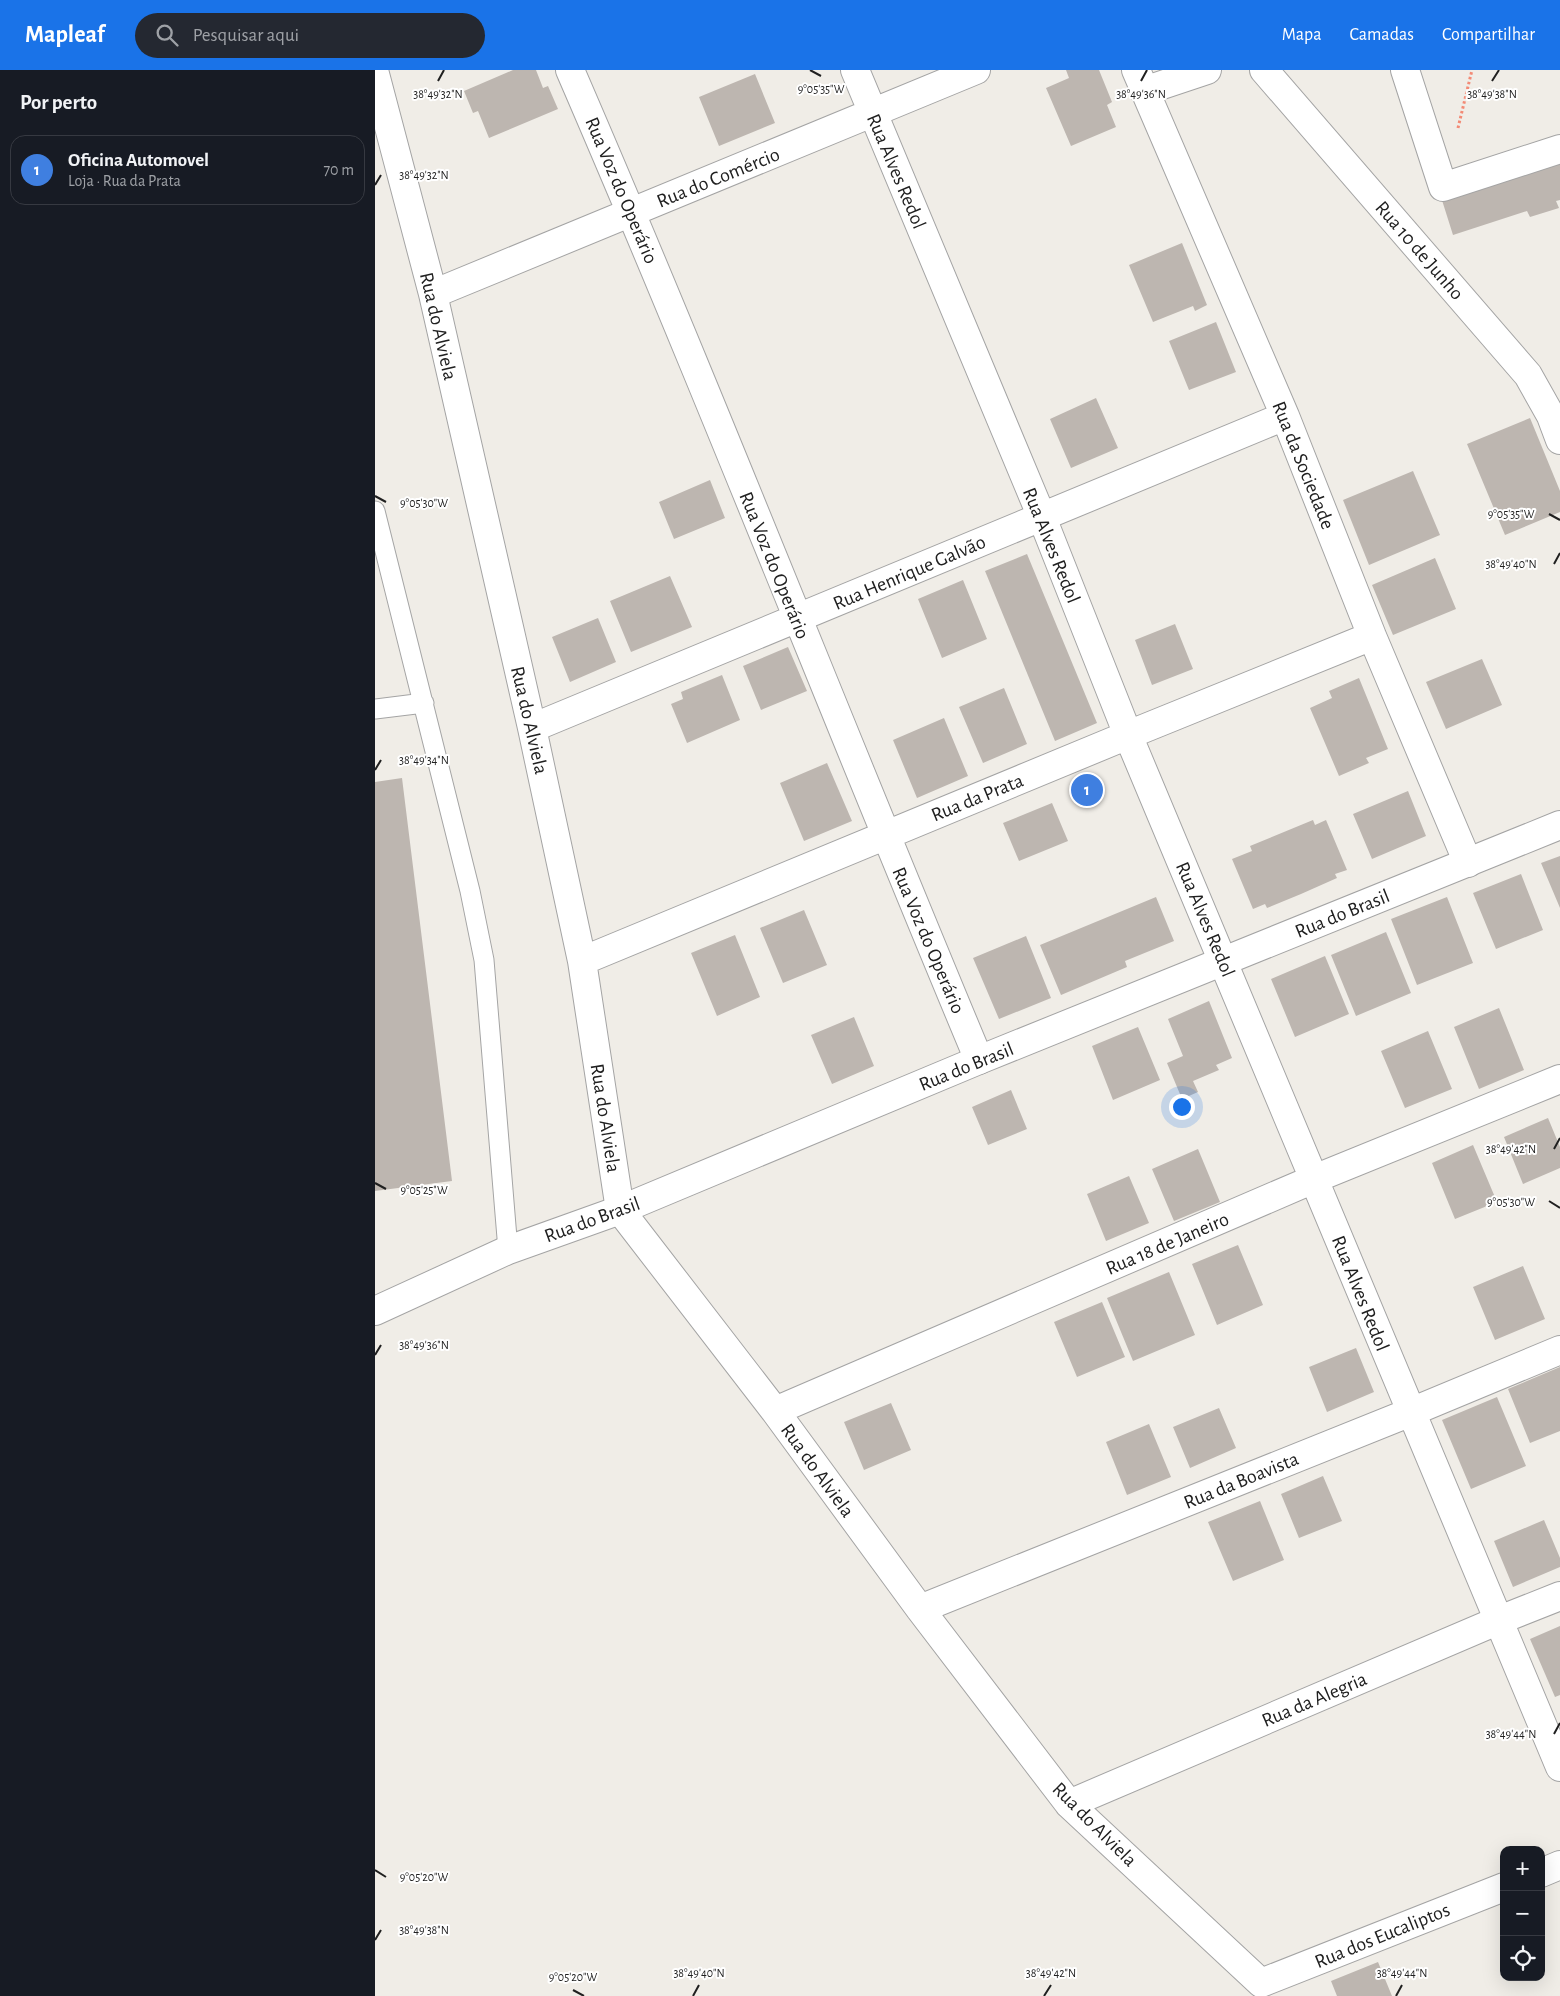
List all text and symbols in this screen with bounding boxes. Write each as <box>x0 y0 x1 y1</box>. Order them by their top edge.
search box <box>135 13 485 58</box>
icon: search <box>153 21 181 49</box>
text: Mapleaf <box>25 23 105 47</box>
text: Pesquisar aqui <box>193 26 299 45</box>
text: Mapa <box>1282 26 1321 44</box>
text: Camadas <box>1349 26 1414 44</box>
text: Compartilhar <box>1442 26 1535 44</box>
text: 9°05'35"W <box>798 83 845 95</box>
text: 38°49'32"N <box>413 88 463 100</box>
text: 38°49'36"N <box>1116 88 1166 100</box>
text: 38°49'38"N <box>1467 88 1517 100</box>
text: Por perto <box>20 92 97 113</box>
street label: Rua Alves Redol <box>863 111 929 232</box>
street label: Rua Voz do Operário <box>581 114 661 267</box>
street label: Rua do Comércio <box>654 144 783 212</box>
text: Oficina Automovel <box>68 151 209 170</box>
text: 1 <box>34 162 40 178</box>
text: 70 m <box>323 162 354 178</box>
text: 38°49'32"N <box>399 169 449 181</box>
text: Loja · Rua da Prata <box>68 173 181 189</box>
street label: Rua 10 de Junho <box>1371 197 1467 304</box>
street label: Rua do Alviela <box>416 270 460 382</box>
street label: Rua da Sociedade <box>1268 399 1338 532</box>
street label: Rua Alves Redol <box>1019 485 1083 606</box>
street label: Rua Voz do Operário <box>735 489 813 642</box>
text: 9°05'30"W <box>400 497 448 509</box>
text: 9°05'35"W <box>1488 508 1535 520</box>
street label: Rua Henrique Galvão <box>830 532 989 614</box>
text: 38°49'40"N <box>1485 558 1537 570</box>
street label: Rua do Alviela <box>507 664 551 776</box>
text: 38°49'34"N <box>399 754 449 766</box>
street label: Rua da Prata <box>928 770 1026 825</box>
pin: 1 <box>1071 771 1103 809</box>
street label: Rua Alves Redol <box>1172 859 1238 980</box>
street label: Rua Voz do Operário <box>888 864 968 1017</box>
street label: Rua do Brasil <box>1292 886 1393 942</box>
street label: Rua do Brasil <box>916 1039 1017 1095</box>
street label: Rua do Alviela <box>587 1062 624 1174</box>
your location <box>1169 1094 1195 1120</box>
text: 38°49'42"N <box>1486 1143 1536 1155</box>
text: 9°05'25"W <box>400 1184 448 1196</box>
street label: Rua do Brasil <box>542 1193 643 1246</box>
text: 9°05'30"W <box>1487 1196 1535 1208</box>
street label: Rua 18 de Janeiro <box>1103 1209 1232 1279</box>
street label: Rua Alves Redol <box>1328 1233 1392 1354</box>
text: 38°49'36"N <box>399 1339 449 1351</box>
street label: Rua do Alviela <box>777 1420 858 1521</box>
street label: Rua da Boavista <box>1181 1449 1302 1513</box>
street label: Rua da Alegria <box>1259 1669 1370 1731</box>
text: 38°49'44"N <box>1486 1728 1536 1740</box>
street label: Rua do Alviela <box>1048 1779 1140 1871</box>
map controls <box>1500 1846 1545 1981</box>
button: + <box>1500 1846 1545 1891</box>
text: 9°05'20"W <box>400 1871 449 1883</box>
button: − <box>1500 1891 1545 1936</box>
street label: Rua dos Eucaliptos <box>1312 1900 1453 1972</box>
text: 38°49'38"N <box>399 1924 449 1936</box>
button: locate <box>1500 1936 1545 1981</box>
text: 38°49'40"N <box>673 1967 725 1979</box>
text: 38°49'42"N <box>1026 1967 1076 1979</box>
text: 38°49'44"N <box>1377 1967 1427 1979</box>
text: 9°05'20"W <box>549 1971 598 1983</box>

